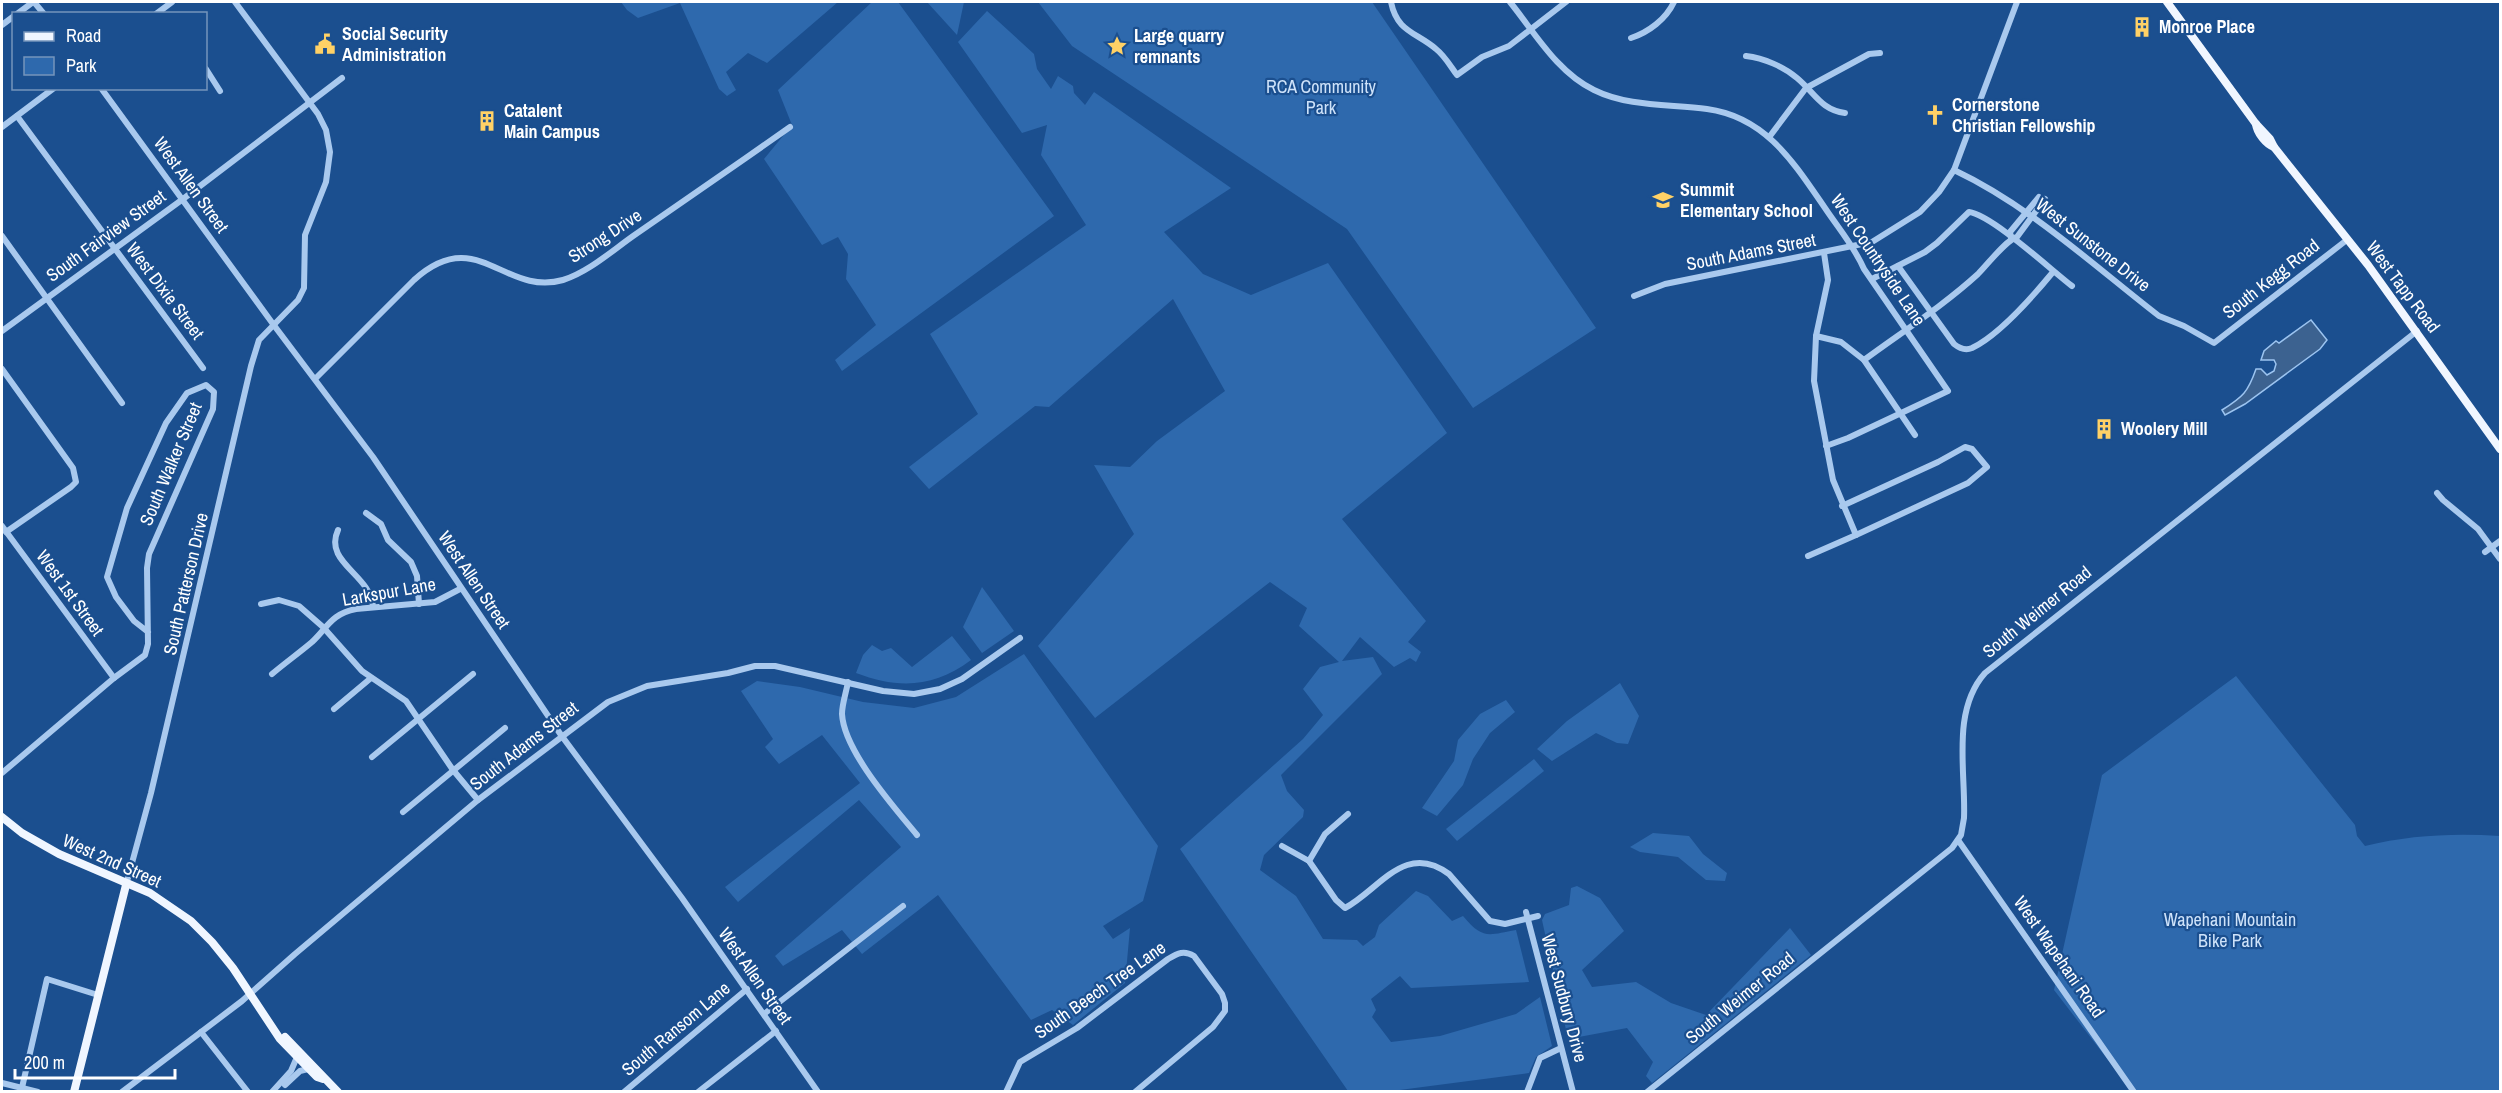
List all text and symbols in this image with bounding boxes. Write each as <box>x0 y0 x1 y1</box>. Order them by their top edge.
legend <box>12 12 207 90</box>
place label: Monroe Place <box>2159 14 2255 39</box>
building icon: Monroe Place <box>2130 15 2154 39</box>
place label: Social Security Administration <box>342 21 449 67</box>
text: Road <box>66 23 101 48</box>
place label: Large quarry remnants <box>1134 23 1225 69</box>
public building icon: Social Security Administration <box>313 32 337 56</box>
place icon: Large quarry remnants <box>1105 34 1129 58</box>
text: Park <box>66 53 97 78</box>
park label: RCA Community Park <box>1266 74 1377 120</box>
place label: Cornerstone Christian Fellowship <box>1952 92 2096 138</box>
place label: Catalent Main Campus <box>504 98 600 144</box>
church icon: Cornerstone Christian Fellowship <box>1923 103 1947 127</box>
building icon: Catalent Main Campus <box>475 109 499 133</box>
street label: West Allen Street <box>148 132 235 238</box>
place label: Summit Elementary School <box>1680 177 1813 223</box>
street label: South Fairview Street <box>41 184 171 287</box>
school or university icon: Summit Elementary School <box>1651 188 1675 212</box>
street label: West Countryside Lane <box>1825 189 1932 331</box>
street label: West Sunstone Drive <box>2031 192 2156 297</box>
street label: Strong Drive <box>563 203 646 269</box>
street label: South Adams Street <box>1684 227 1818 276</box>
street label: South Kegg Road <box>2217 233 2324 324</box>
street label: West Tapp Road <box>2361 236 2446 338</box>
street label: West Dixie Street <box>121 237 210 344</box>
street label: South Walker Street <box>133 398 208 529</box>
place label: Woolery Mill <box>2121 416 2208 441</box>
building icon: Woolery Mill <box>2092 417 2116 441</box>
street label: South Patterson Drive <box>157 510 214 657</box>
street label: West Allen Street <box>432 526 516 634</box>
street label: West 1st Street <box>31 545 110 641</box>
street label: South Weimer Road <box>1977 560 2096 663</box>
street label: Larkspur Lane <box>340 571 438 612</box>
street label: South Adams Street <box>464 695 583 796</box>
street label: West 2nd Street <box>59 828 166 893</box>
street label: West Wapehani Road <box>2008 891 2111 1023</box>
park label: Wapehani Mountain Bike Park <box>2164 907 2296 953</box>
street label: West Allen Street <box>713 922 798 1029</box>
street label: West Sudbury Drive <box>1535 931 1594 1065</box>
street label: South Beech Tree Lane <box>1029 935 1170 1044</box>
street label: South Weimer Road <box>1680 946 1799 1049</box>
street label: South Ransom Lane <box>616 976 735 1081</box>
scale bar <box>15 1042 176 1080</box>
text: 200 m <box>24 1050 65 1075</box>

